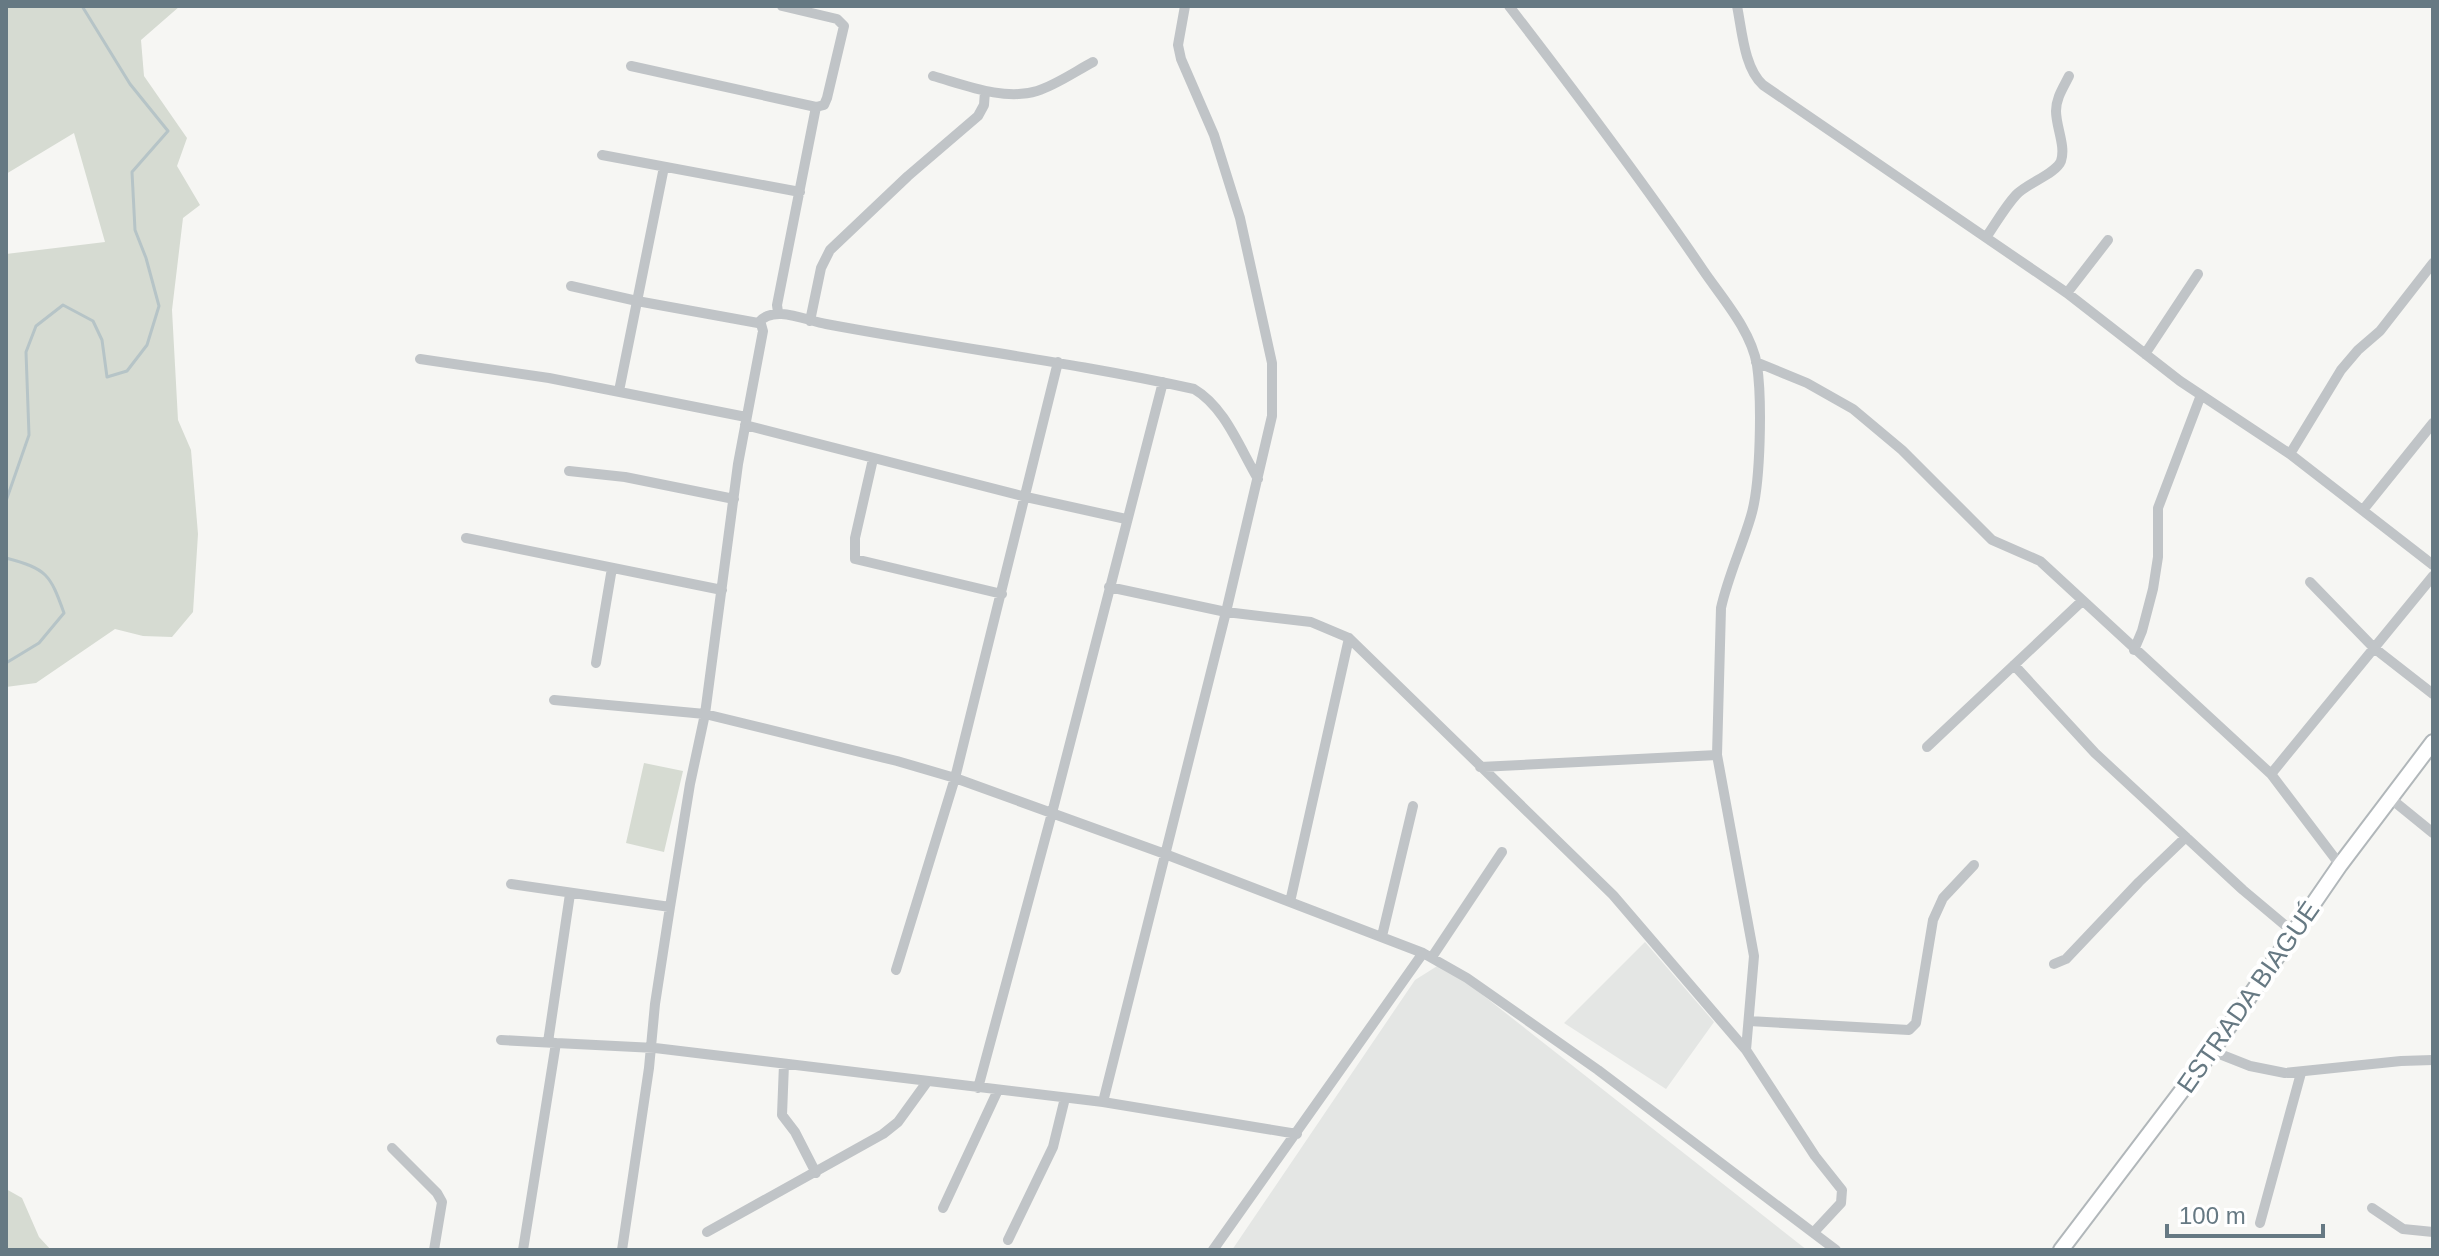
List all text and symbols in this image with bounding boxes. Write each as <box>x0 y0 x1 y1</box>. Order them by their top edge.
street label: ESTRADA BIAGUÉ <box>2171 895 2325 1099</box>
scale bar <box>2167 1188 2323 1238</box>
text: 100 m <box>2179 1202 2246 1229</box>

